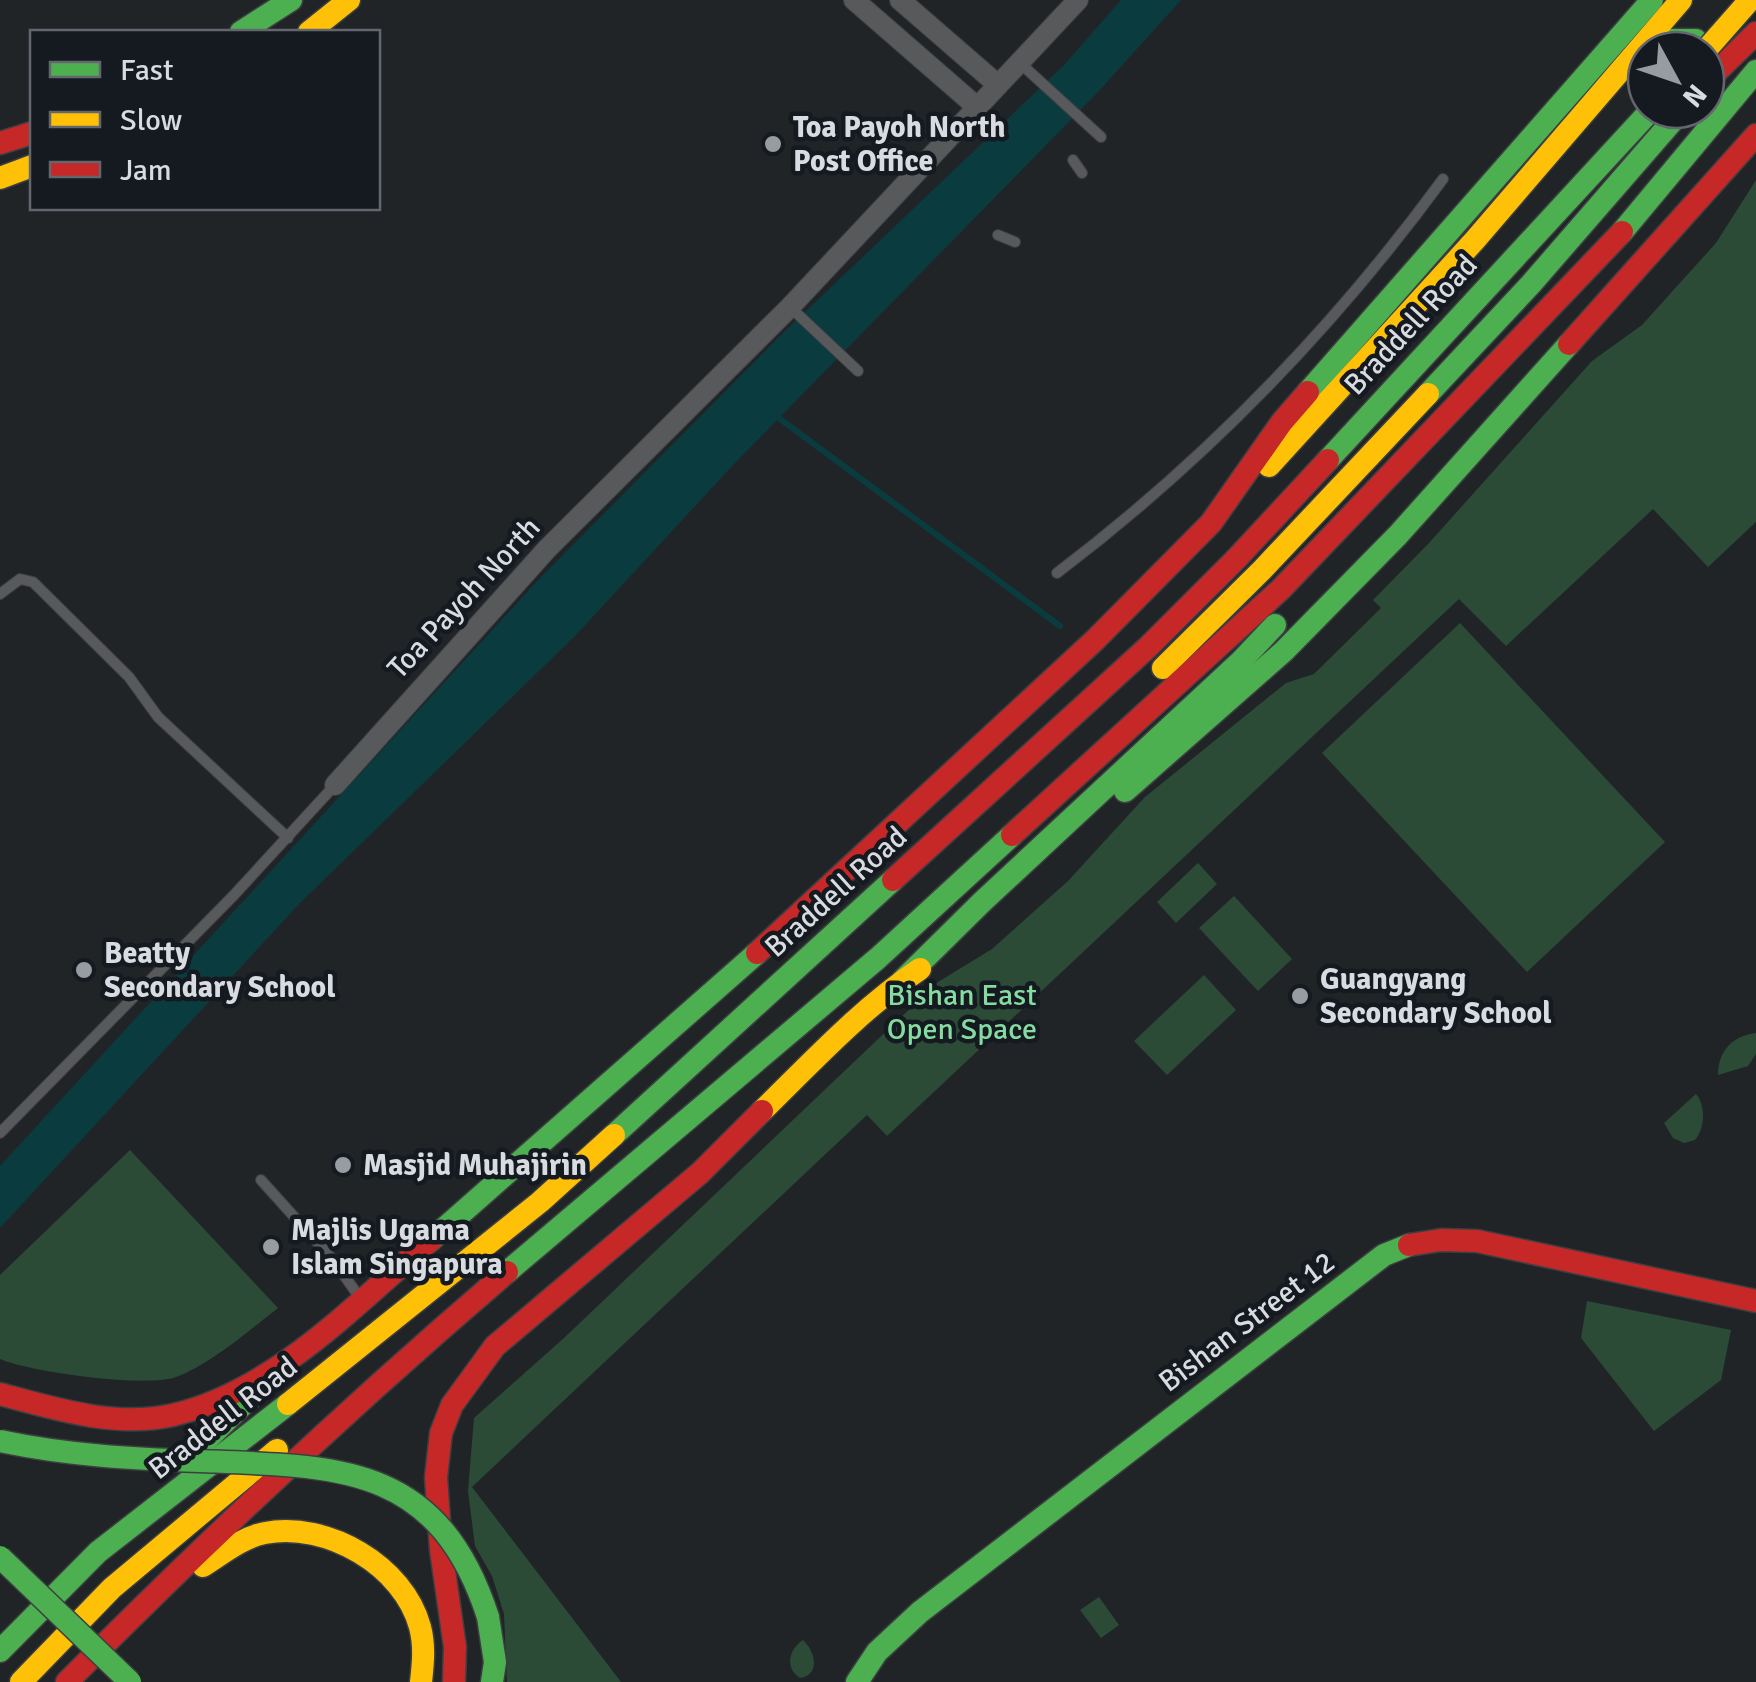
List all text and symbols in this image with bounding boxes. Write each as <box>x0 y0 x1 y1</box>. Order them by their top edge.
legend <box>30 30 380 210</box>
north arrow <box>1626 30 1726 130</box>
text: Fast <box>120 52 173 89</box>
text: N <box>1675 77 1714 114</box>
text: Slow <box>120 102 182 139</box>
place label: Toa Payoh North Post Office <box>793 109 1006 180</box>
marker: Toa Payoh North Post Office <box>762 133 784 155</box>
text: Jam <box>120 152 172 189</box>
street label: Braddell Road <box>1337 247 1485 403</box>
street label: Toa Payoh North <box>380 509 548 687</box>
street label: Braddell Road <box>757 819 915 965</box>
place label: Beatty Secondary School <box>104 935 336 1006</box>
marker: Beatty Secondary School <box>73 959 95 981</box>
place label: Guangyang Secondary School <box>1320 961 1552 1032</box>
park label: Bishan East Open Space <box>887 977 1037 1048</box>
marker: Guangyang Secondary School <box>1289 985 1311 1007</box>
place label: Masjid Muhajirin <box>363 1147 587 1184</box>
marker: Masjid Muhajirin <box>332 1154 354 1176</box>
place label: Majlis Ugama Islam Singapura <box>291 1212 503 1283</box>
marker: Majlis Ugama Islam Singapura <box>260 1236 282 1258</box>
street label: Bishan Street 12 <box>1152 1244 1342 1400</box>
street label: Braddell Road <box>141 1348 305 1488</box>

